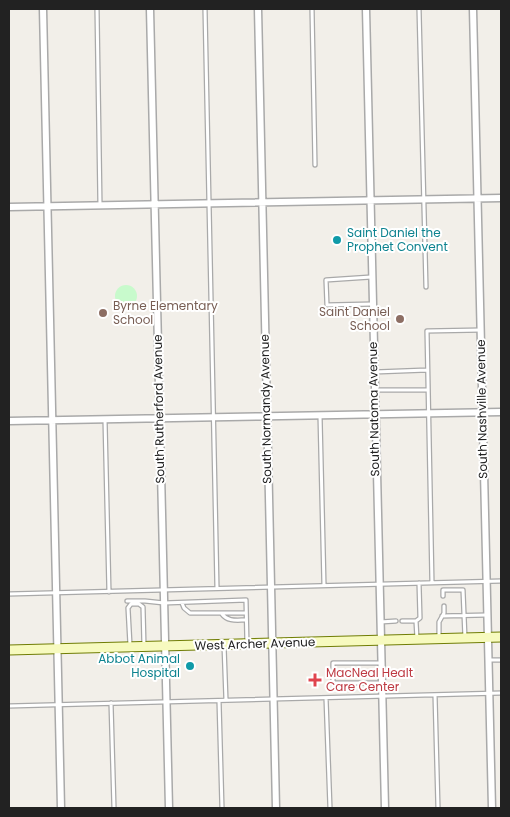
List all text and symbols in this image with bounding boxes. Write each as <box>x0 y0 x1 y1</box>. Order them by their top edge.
place label: Saint Daniel the Prophet Convent <box>347 224 448 255</box>
marker: Saint Daniel the Prophet Convent <box>331 234 343 246</box>
place label: Byrne Elementary School <box>113 297 218 328</box>
place label: Saint Daniel School <box>319 303 390 334</box>
marker: Byrne Elementary School <box>97 307 109 319</box>
marker: Saint Daniel School <box>394 313 406 325</box>
street label: South Rutherford Avenue <box>149 334 168 484</box>
street label: South Normandy Avenue <box>256 334 275 484</box>
street label: South Nashville Avenue <box>472 339 491 479</box>
street label: South Natoma Avenue <box>364 341 383 477</box>
street label: West Archer Avenue <box>194 633 316 654</box>
place label: Abbot Animal Hospital <box>98 650 180 681</box>
marker: Abbot Animal Hospital <box>184 660 196 672</box>
place label: MacNeal Healt Care Center <box>326 664 413 695</box>
marker: MacNeal Healt Care Center <box>308 673 322 687</box>

